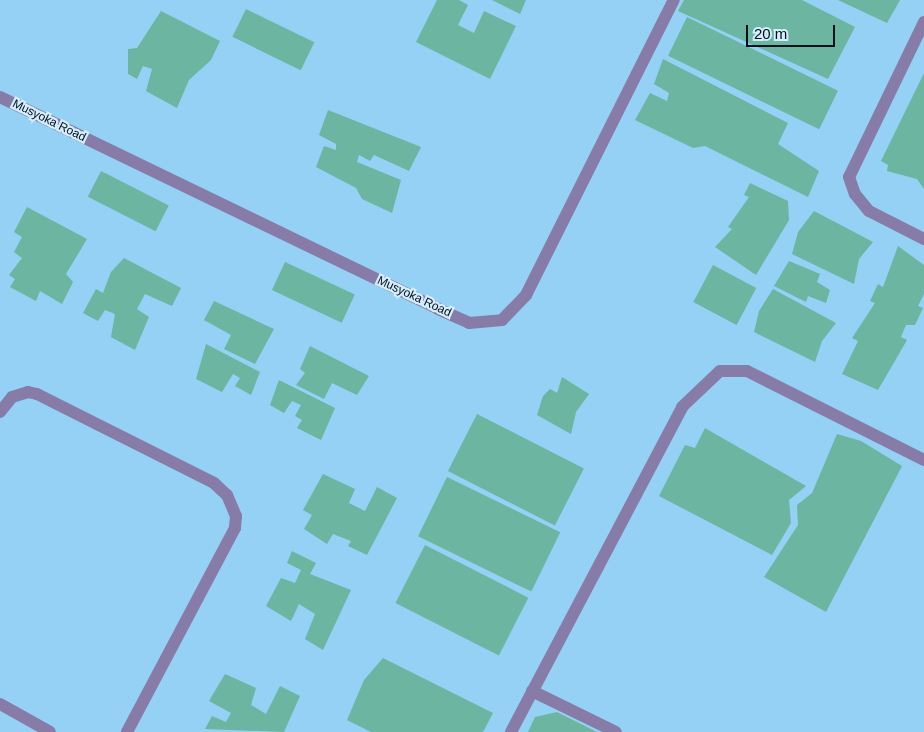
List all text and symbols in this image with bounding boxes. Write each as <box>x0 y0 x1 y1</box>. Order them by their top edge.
scale bar <box>749 15 838 47</box>
text: 20 m <box>754 25 787 42</box>
street label: Musyoka Road <box>10 97 88 145</box>
street label: Musyoka Road <box>375 274 453 320</box>

